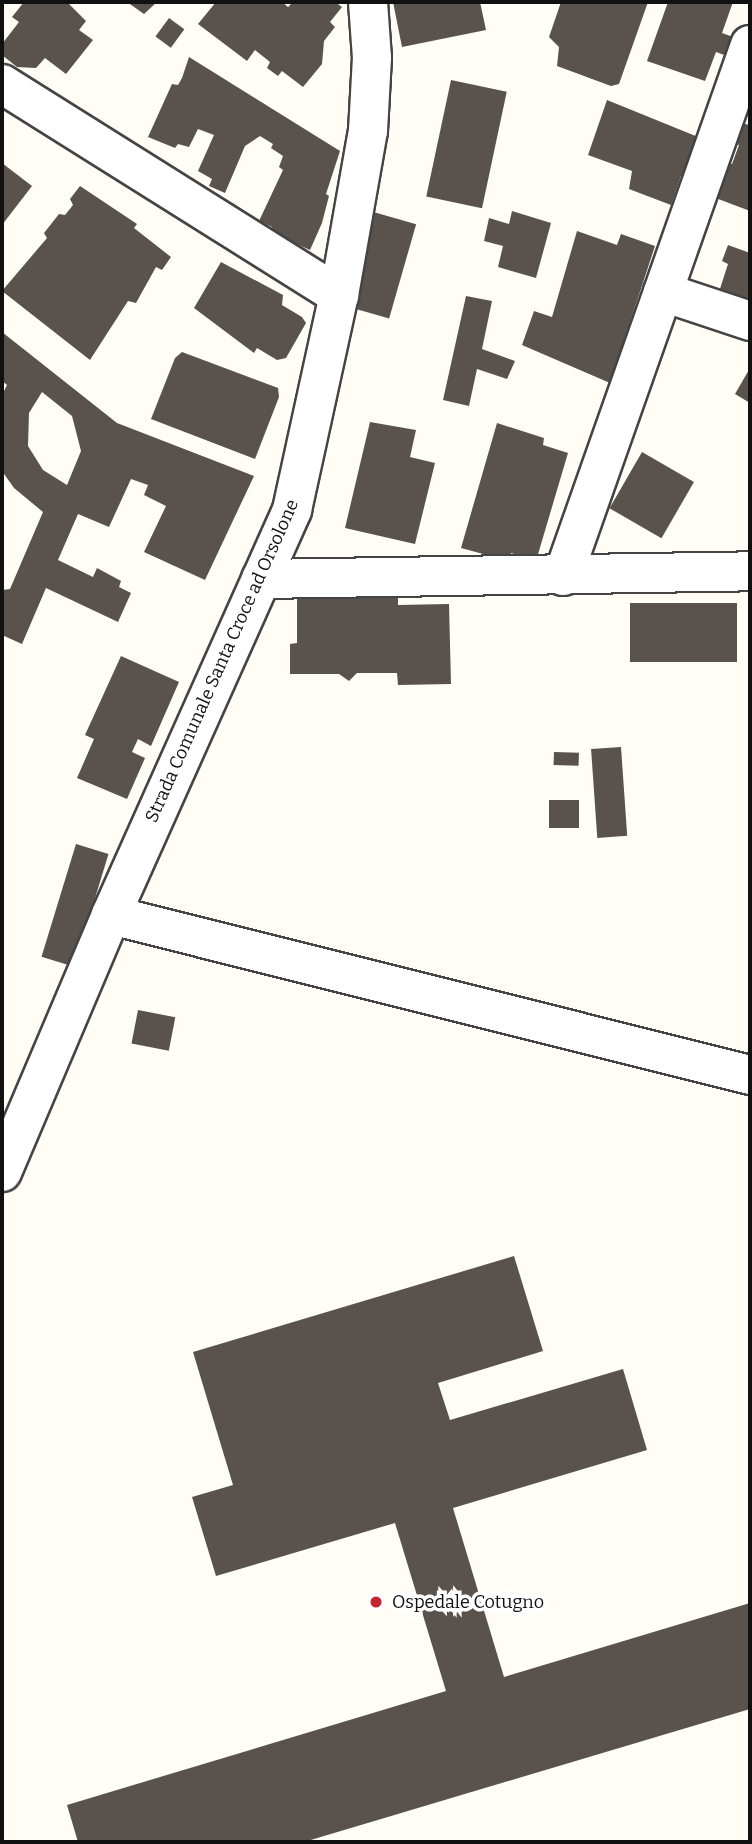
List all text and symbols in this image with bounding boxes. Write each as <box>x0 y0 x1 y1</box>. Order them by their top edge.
street label: Strada Comunale Santa Croce ad Orsolone <box>141 496 303 826</box>
place label: Ospedale Cotugno <box>392 1591 544 1613</box>
marker: Ospedale Cotugno <box>366 1592 386 1612</box>

